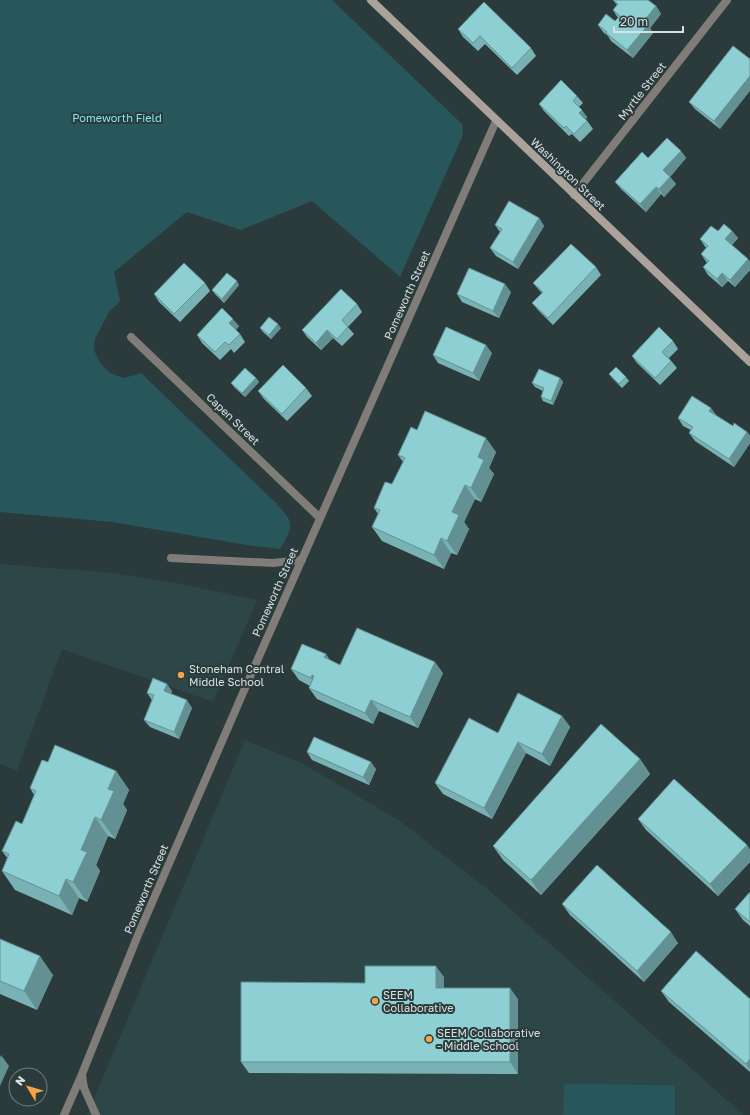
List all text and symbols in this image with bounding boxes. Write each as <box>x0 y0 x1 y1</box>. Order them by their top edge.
scale bar <box>614 8 683 34</box>
text: 20 m <box>620 14 648 29</box>
street label: Myrtle Street <box>615 59 668 122</box>
park label: Pomeworth Field <box>72 111 162 124</box>
street label: Washington Street <box>528 135 608 213</box>
street label: Pomeworth Street <box>381 248 432 341</box>
street label: Capen Street <box>204 390 263 447</box>
street label: Pomeworth Street <box>249 545 300 638</box>
place label: Stoneham Central Middle School <box>189 662 285 688</box>
marker: Stoneham Central Middle School <box>176 670 186 680</box>
street label: Pomeworth Street <box>121 842 170 936</box>
place label: SEEM Collaborative <box>383 988 454 1014</box>
marker: SEEM Collaborative <box>370 996 380 1006</box>
place label: SEEM Collaborative - Middle School <box>437 1026 540 1052</box>
marker: SEEM Collaborative - Middle School <box>424 1034 434 1044</box>
north arrow <box>8 1067 48 1107</box>
text: N <box>12 1073 27 1088</box>

